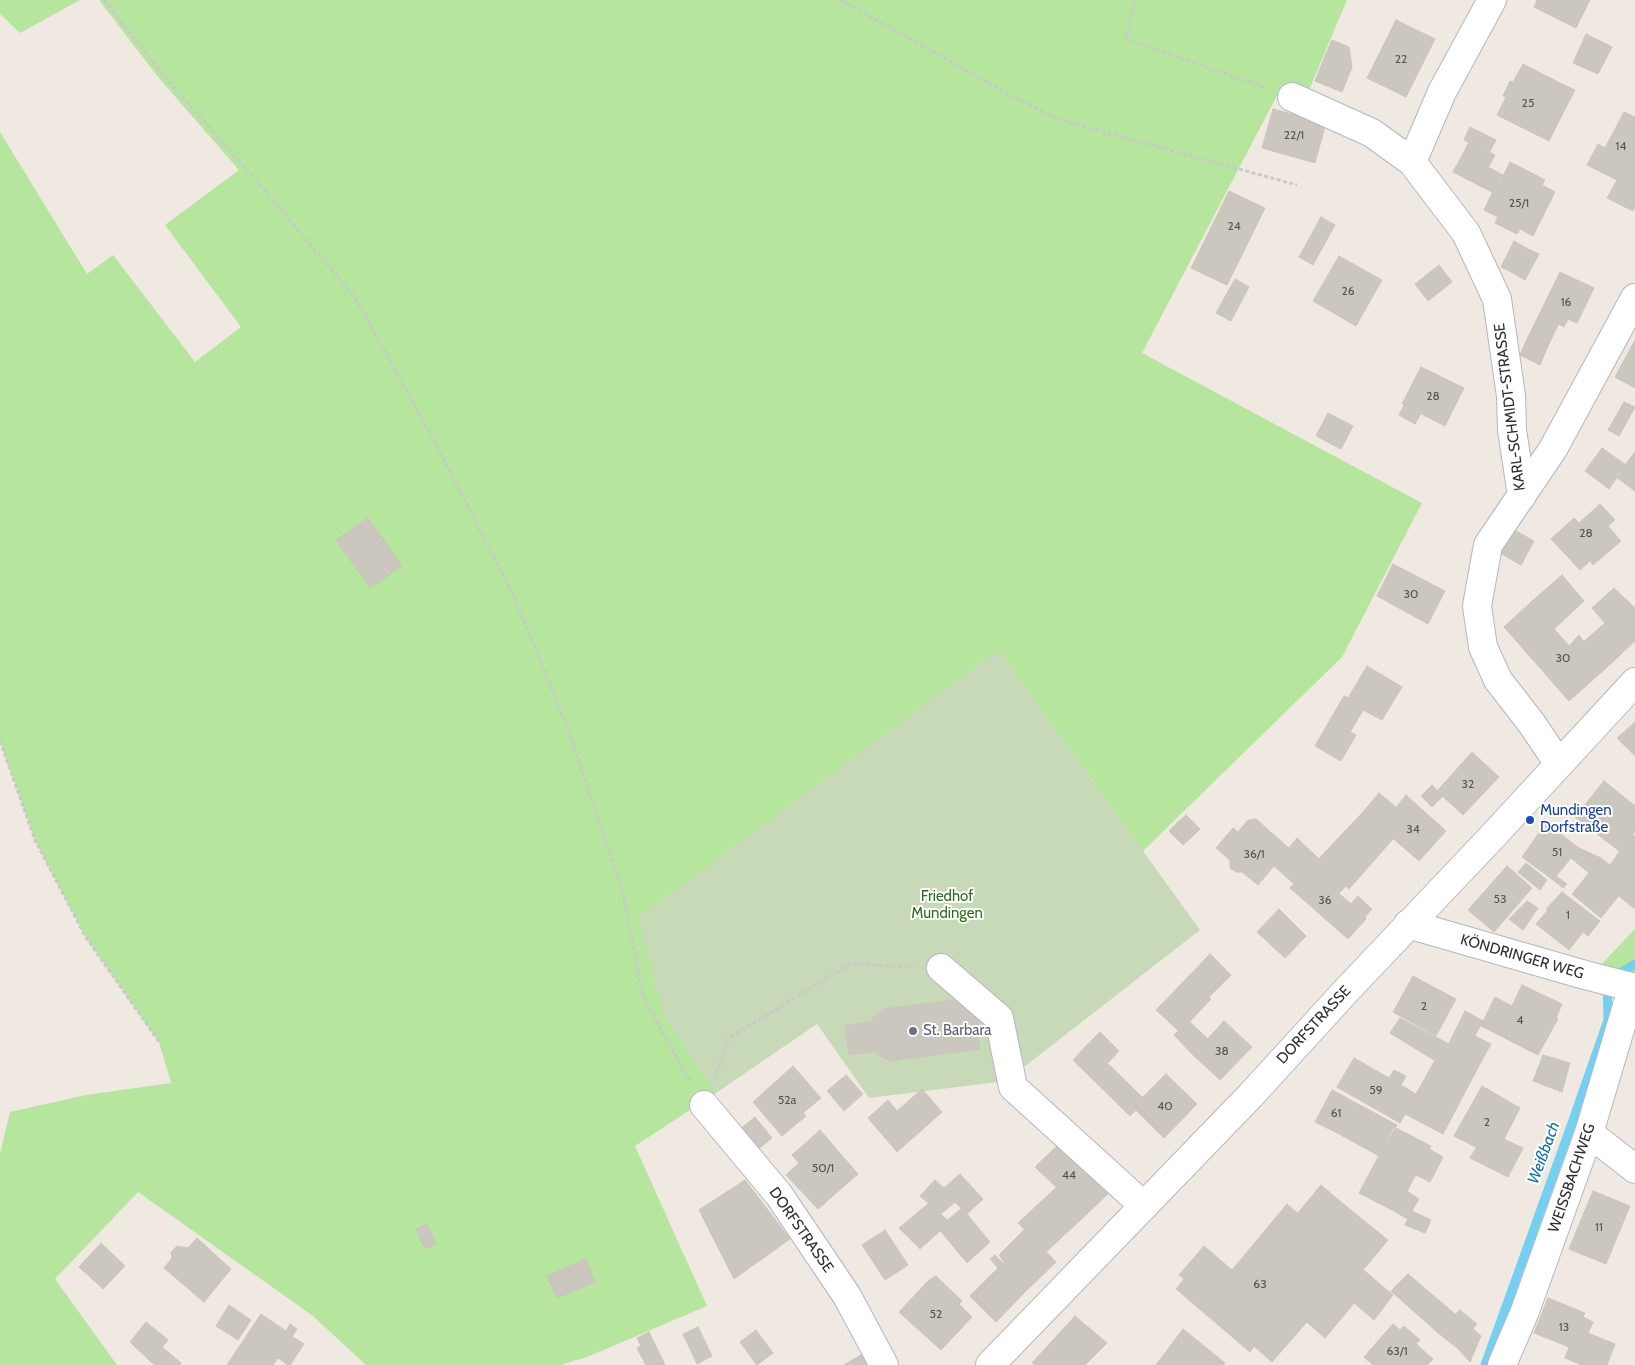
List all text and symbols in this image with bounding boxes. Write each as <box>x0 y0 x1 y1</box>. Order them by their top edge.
house number: 22 <box>1395 52 1407 66</box>
house number: 25 <box>1522 96 1534 110</box>
house number: 22/1 <box>1284 128 1304 142</box>
house number: 14 <box>1616 139 1626 153</box>
house number: 25/1 <box>1509 196 1529 210</box>
house number: 24 <box>1227 219 1241 233</box>
house number: 26 <box>1341 284 1355 298</box>
house number: 16 <box>1561 295 1571 309</box>
street label: KARL-SCHMIDT-STRASSE <box>1491 322 1529 492</box>
house number: 28 <box>1426 389 1440 403</box>
house number: 28 <box>1579 526 1593 540</box>
house number: 30 <box>1404 587 1418 601</box>
house number: 30 <box>1556 651 1570 665</box>
house number: 32 <box>1462 777 1474 791</box>
place label: Mundingen Dorfstraße <box>1540 802 1612 837</box>
marker: Mundingen Dorfstraße <box>1524 814 1536 826</box>
house number: 34 <box>1406 822 1420 836</box>
house number: 51 <box>1552 845 1562 859</box>
house number: 36/1 <box>1243 847 1265 861</box>
park label: Friedhof Mundingen <box>911 888 983 923</box>
house number: 53 <box>1494 892 1506 906</box>
house number: 36 <box>1318 893 1332 907</box>
house number: 1 <box>1566 908 1570 922</box>
street label: KÖNDRINGER WEG <box>1458 931 1586 983</box>
street label: DORFSTRASSE <box>1273 982 1355 1068</box>
house number: 2 <box>1421 999 1427 1013</box>
house number: 4 <box>1517 1013 1523 1027</box>
place label: St. Barbara <box>923 1022 991 1040</box>
marker: St. Barbara <box>907 1025 919 1037</box>
house number: 38 <box>1215 1044 1229 1058</box>
house number: 59 <box>1369 1083 1383 1097</box>
house number: 52a <box>778 1093 796 1107</box>
house number: 40 <box>1157 1099 1173 1113</box>
house number: 61 <box>1331 1106 1341 1120</box>
house number: 2 <box>1484 1115 1490 1129</box>
water label: Weißbach <box>1524 1119 1564 1187</box>
street label: WEISSBACHWEG <box>1545 1121 1599 1235</box>
house number: 50/1 <box>812 1161 834 1175</box>
house number: 44 <box>1062 1168 1076 1182</box>
street label: DORFSTRASSE <box>765 1184 837 1276</box>
house number: 11 <box>1595 1220 1603 1234</box>
house number: 63 <box>1253 1277 1267 1291</box>
house number: 52 <box>930 1307 942 1321</box>
house number: 13 <box>1559 1320 1569 1334</box>
house number: 63/1 <box>1386 1344 1408 1358</box>

